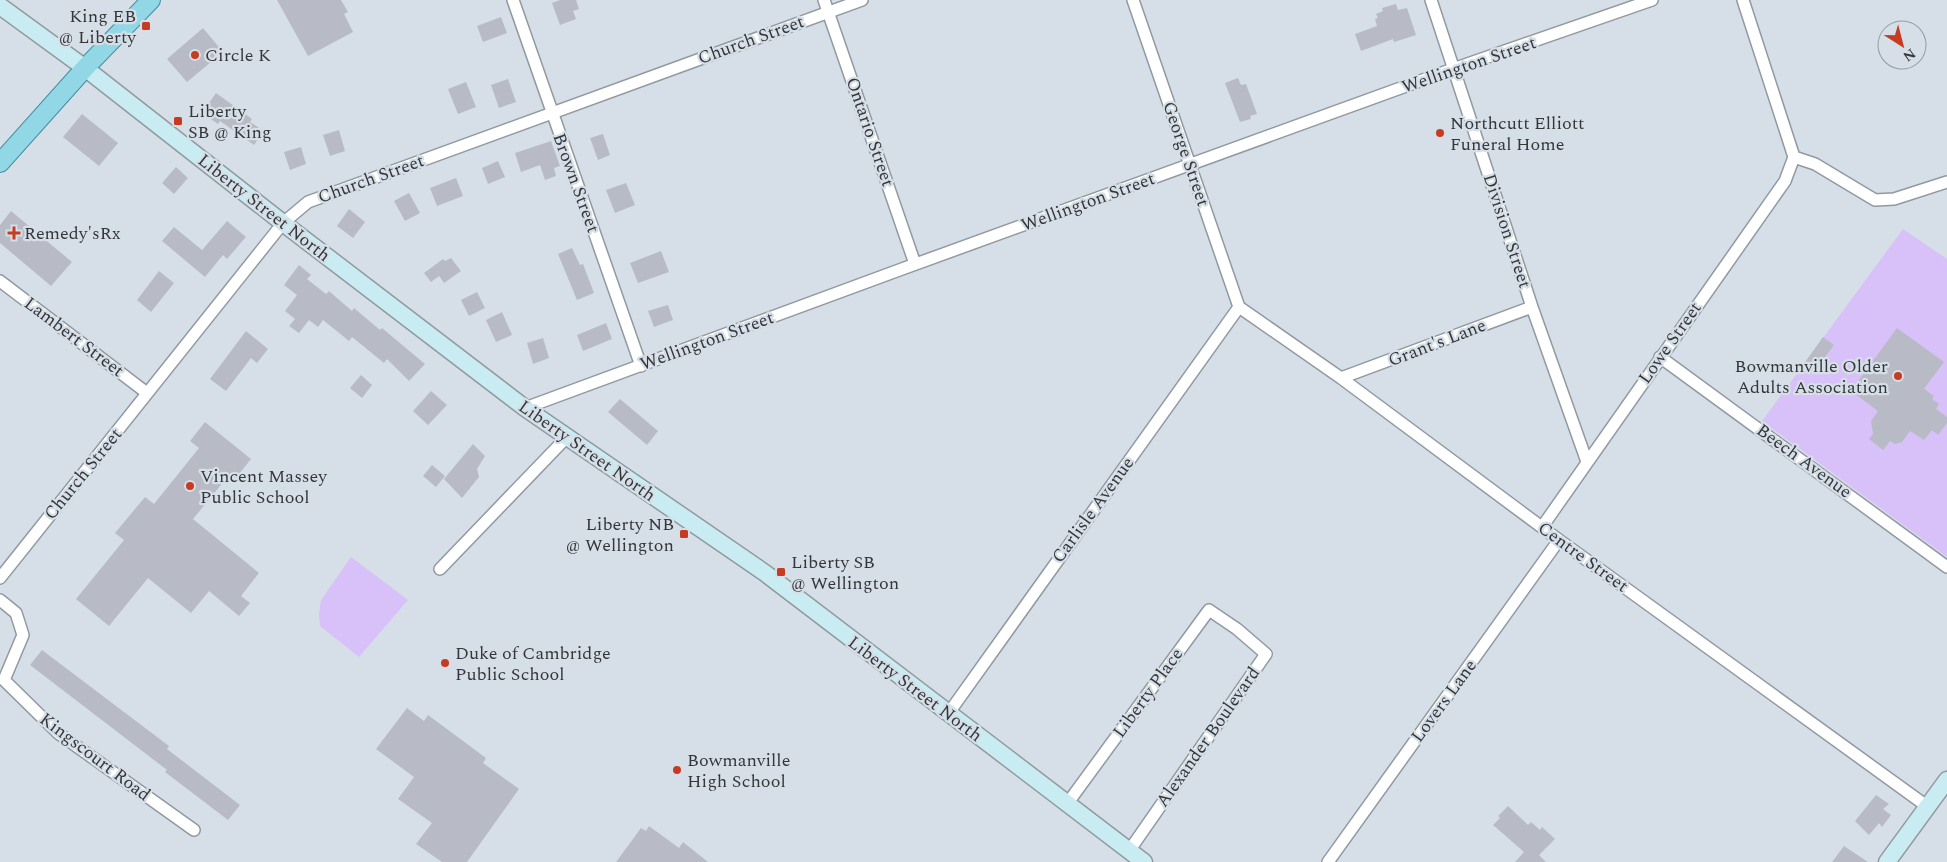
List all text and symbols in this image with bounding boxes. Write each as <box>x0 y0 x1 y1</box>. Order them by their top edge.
place label: King EB @ Liberty <box>59 3 137 51</box>
street label: Church Street <box>694 8 808 72</box>
marker: King EB @ Liberty <box>140 20 152 32</box>
north arrow <box>1877 20 1927 70</box>
street label: Wellington Street <box>1398 29 1540 101</box>
place label: Circle K <box>205 42 271 69</box>
text: N <box>1899 43 1920 67</box>
marker: Circle K <box>189 49 201 61</box>
street label: Ontario Street <box>839 74 901 190</box>
place label: Liberty SB @ King <box>188 98 272 146</box>
street label: George Street <box>1155 98 1217 210</box>
place label: Northcutt Elliott Funeral Home <box>1450 110 1584 158</box>
marker: Liberty SB @ King <box>172 115 184 127</box>
marker: Northcutt Elliott Funeral Home <box>1434 127 1446 139</box>
street label: Brown Street <box>545 129 607 237</box>
street label: Liberty Street North <box>192 147 336 269</box>
street label: Church Street <box>314 147 428 211</box>
street label: Wellington Street <box>1017 165 1159 239</box>
street label: Division Street <box>1476 170 1538 292</box>
place label: Remedy'sRx <box>24 220 121 247</box>
marker: Remedy'sRx <box>8 227 20 239</box>
street label: Lambert Street <box>18 290 130 384</box>
street label: Lowe Street <box>1632 296 1708 390</box>
street label: Wellington Street <box>636 304 778 378</box>
street label: Grant's Lane <box>1384 312 1490 374</box>
place label: Bowmanville Older Adults Association <box>1734 353 1888 401</box>
marker: Bowmanville Older Adults Association <box>1892 370 1904 382</box>
street label: Liberty Street North <box>513 393 661 509</box>
street label: Beech Avenue <box>1751 417 1857 505</box>
street label: Church Street <box>37 422 129 526</box>
street label: Carlisle Avenue <box>1045 451 1141 569</box>
place label: Vincent Massey Public School <box>200 463 328 511</box>
marker: Vincent Massey Public School <box>184 480 196 492</box>
place label: Liberty NB @ Wellington <box>566 511 674 559</box>
street label: Centre Street <box>1532 515 1634 599</box>
marker: Liberty NB @ Wellington <box>678 528 690 540</box>
place label: Liberty SB @ Wellington <box>791 549 899 597</box>
marker: Liberty SB @ Wellington <box>775 566 787 578</box>
street label: Liberty Street North <box>842 629 988 749</box>
place label: Duke of Cambridge Public School <box>455 640 611 688</box>
street label: Liberty Place <box>1106 642 1190 744</box>
street label: Lovers Lane <box>1404 654 1484 748</box>
marker: Duke of Cambridge Public School <box>439 657 451 669</box>
street label: Alexander Boulevard <box>1149 661 1267 813</box>
street label: Kingscourt Road <box>34 706 156 808</box>
place label: Bowmanville High School <box>687 747 790 795</box>
marker: Bowmanville High School <box>671 764 683 776</box>

